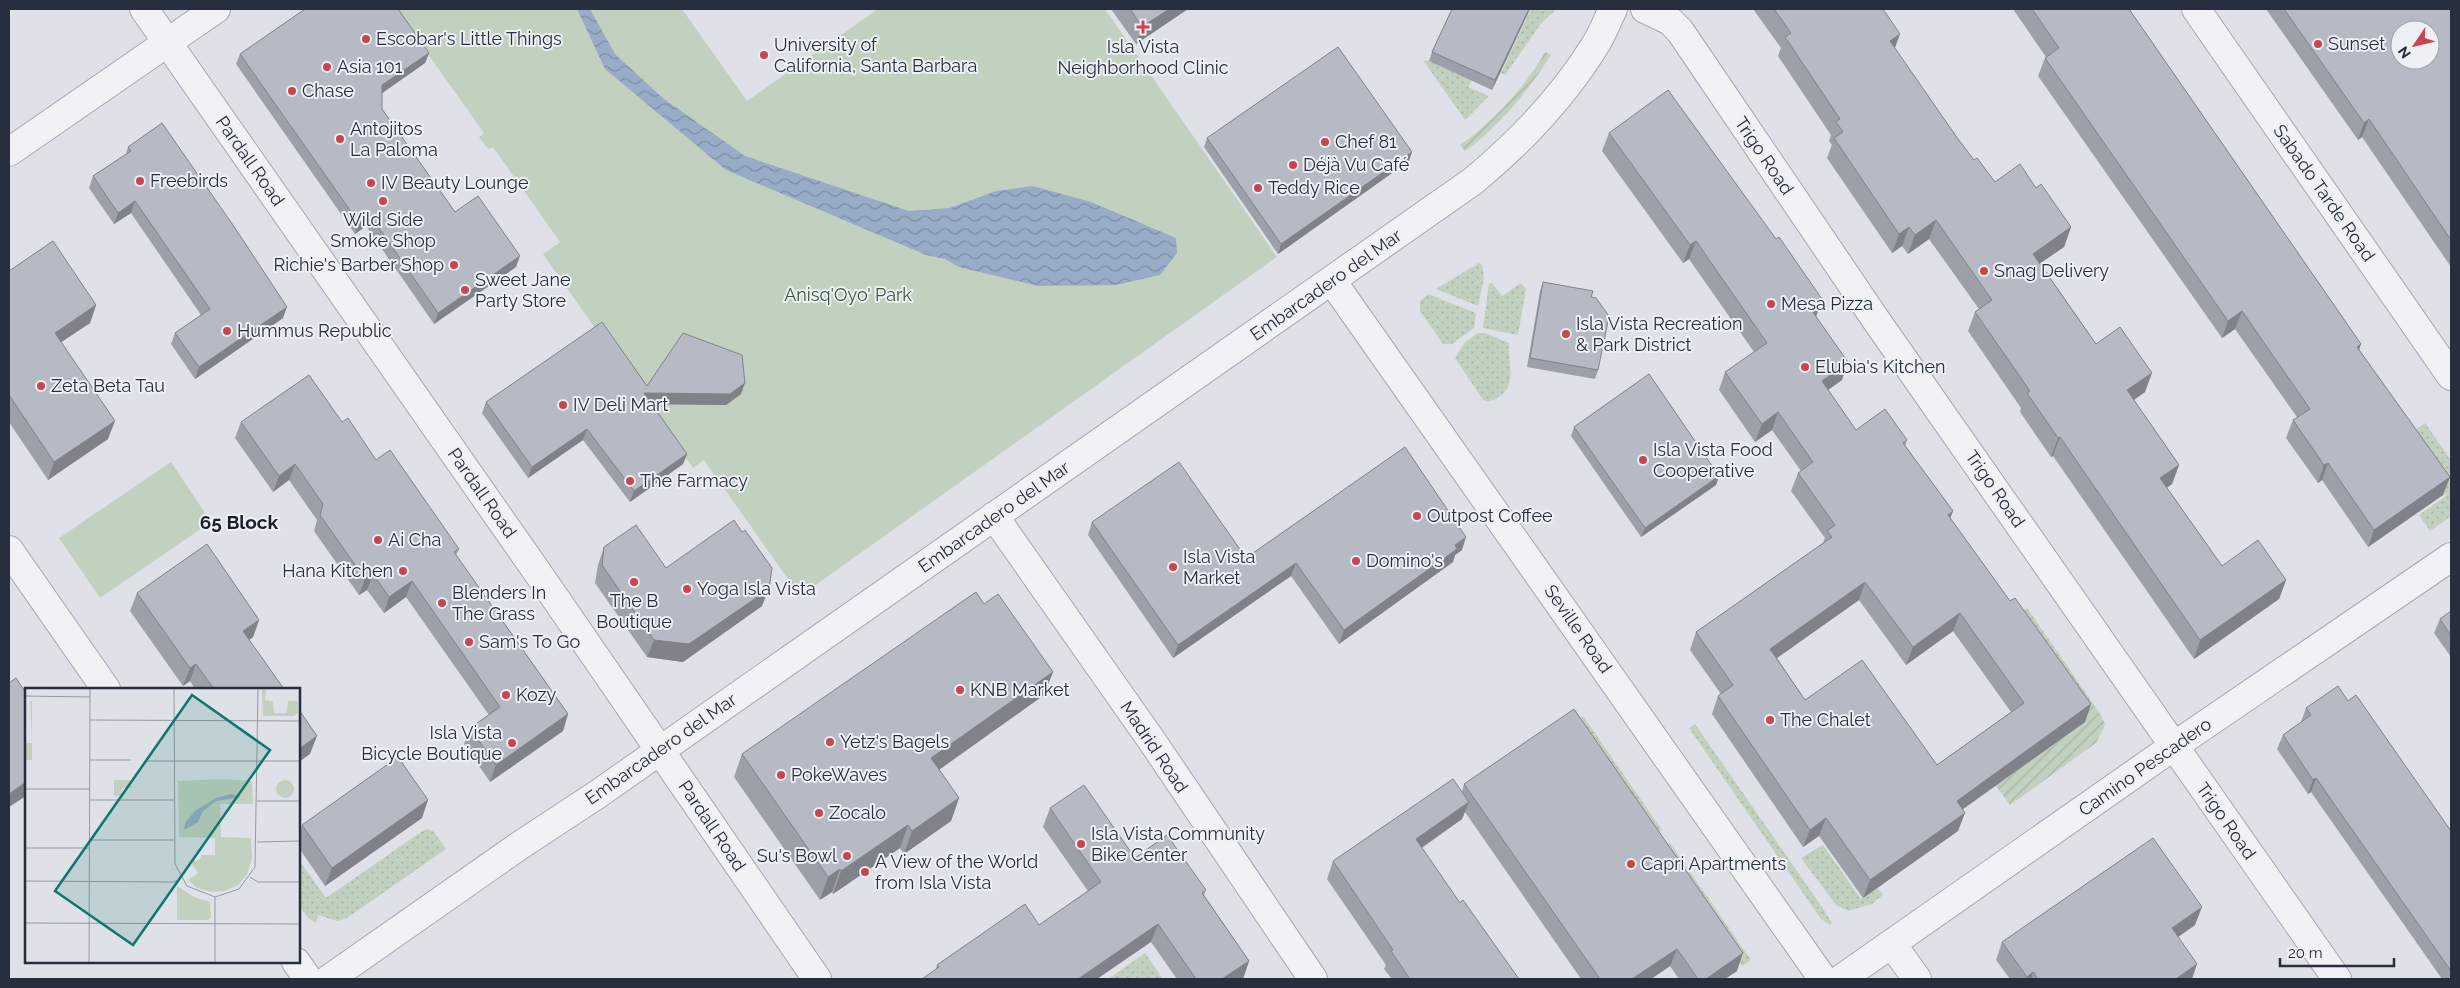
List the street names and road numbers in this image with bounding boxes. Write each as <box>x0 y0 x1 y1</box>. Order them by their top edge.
street label: Pardall Road <box>212 112 289 210</box>
street label: Trigo Road <box>1731 113 1798 199</box>
street label: Sabado Tarde Road <box>2269 120 2380 265</box>
street label: Embarcadero del Mar <box>1246 224 1406 345</box>
street label: Pardall Road <box>444 444 521 542</box>
street label: Trigo Road <box>1961 446 2030 531</box>
street label: Embarcadero del Mar <box>914 456 1074 577</box>
street label: Seville Road <box>1540 581 1617 677</box>
street label: Embarcadero del Mar <box>581 688 741 809</box>
street label: Madrid Road <box>1116 697 1193 796</box>
street label: Camino Pescadero <box>2074 713 2215 820</box>
street label: Pardall Road <box>674 776 750 875</box>
street label: Trigo Road <box>2192 778 2261 863</box>

